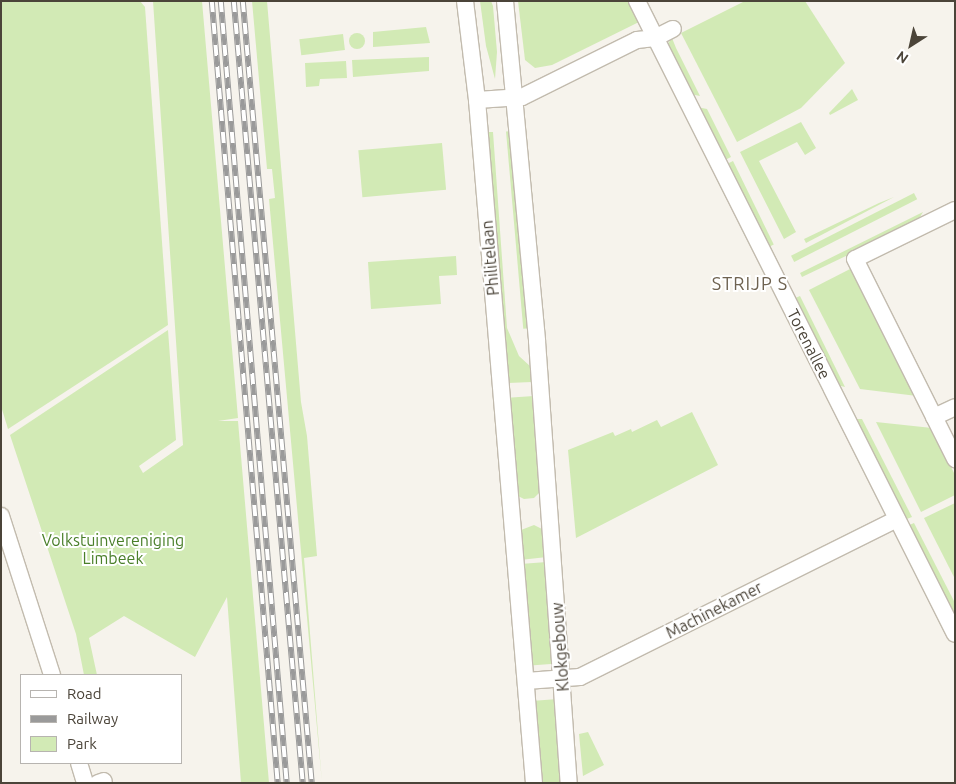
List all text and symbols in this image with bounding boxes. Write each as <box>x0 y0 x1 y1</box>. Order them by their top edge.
north arrow <box>886 20 936 70</box>
text: N <box>894 48 911 67</box>
street label: Philitelaan <box>477 220 503 296</box>
district label: STRIJP S <box>711 272 789 294</box>
street label: Torenallee <box>783 306 835 382</box>
park label: Volkstuinvereniging Limbeek <box>42 530 184 568</box>
street label: Machinekamer <box>663 577 765 643</box>
street label: Klokgebouw <box>547 602 573 692</box>
legend <box>20 674 182 764</box>
text: Road <box>67 685 102 702</box>
text: Railway <box>67 710 118 727</box>
text: Park <box>67 735 97 752</box>

